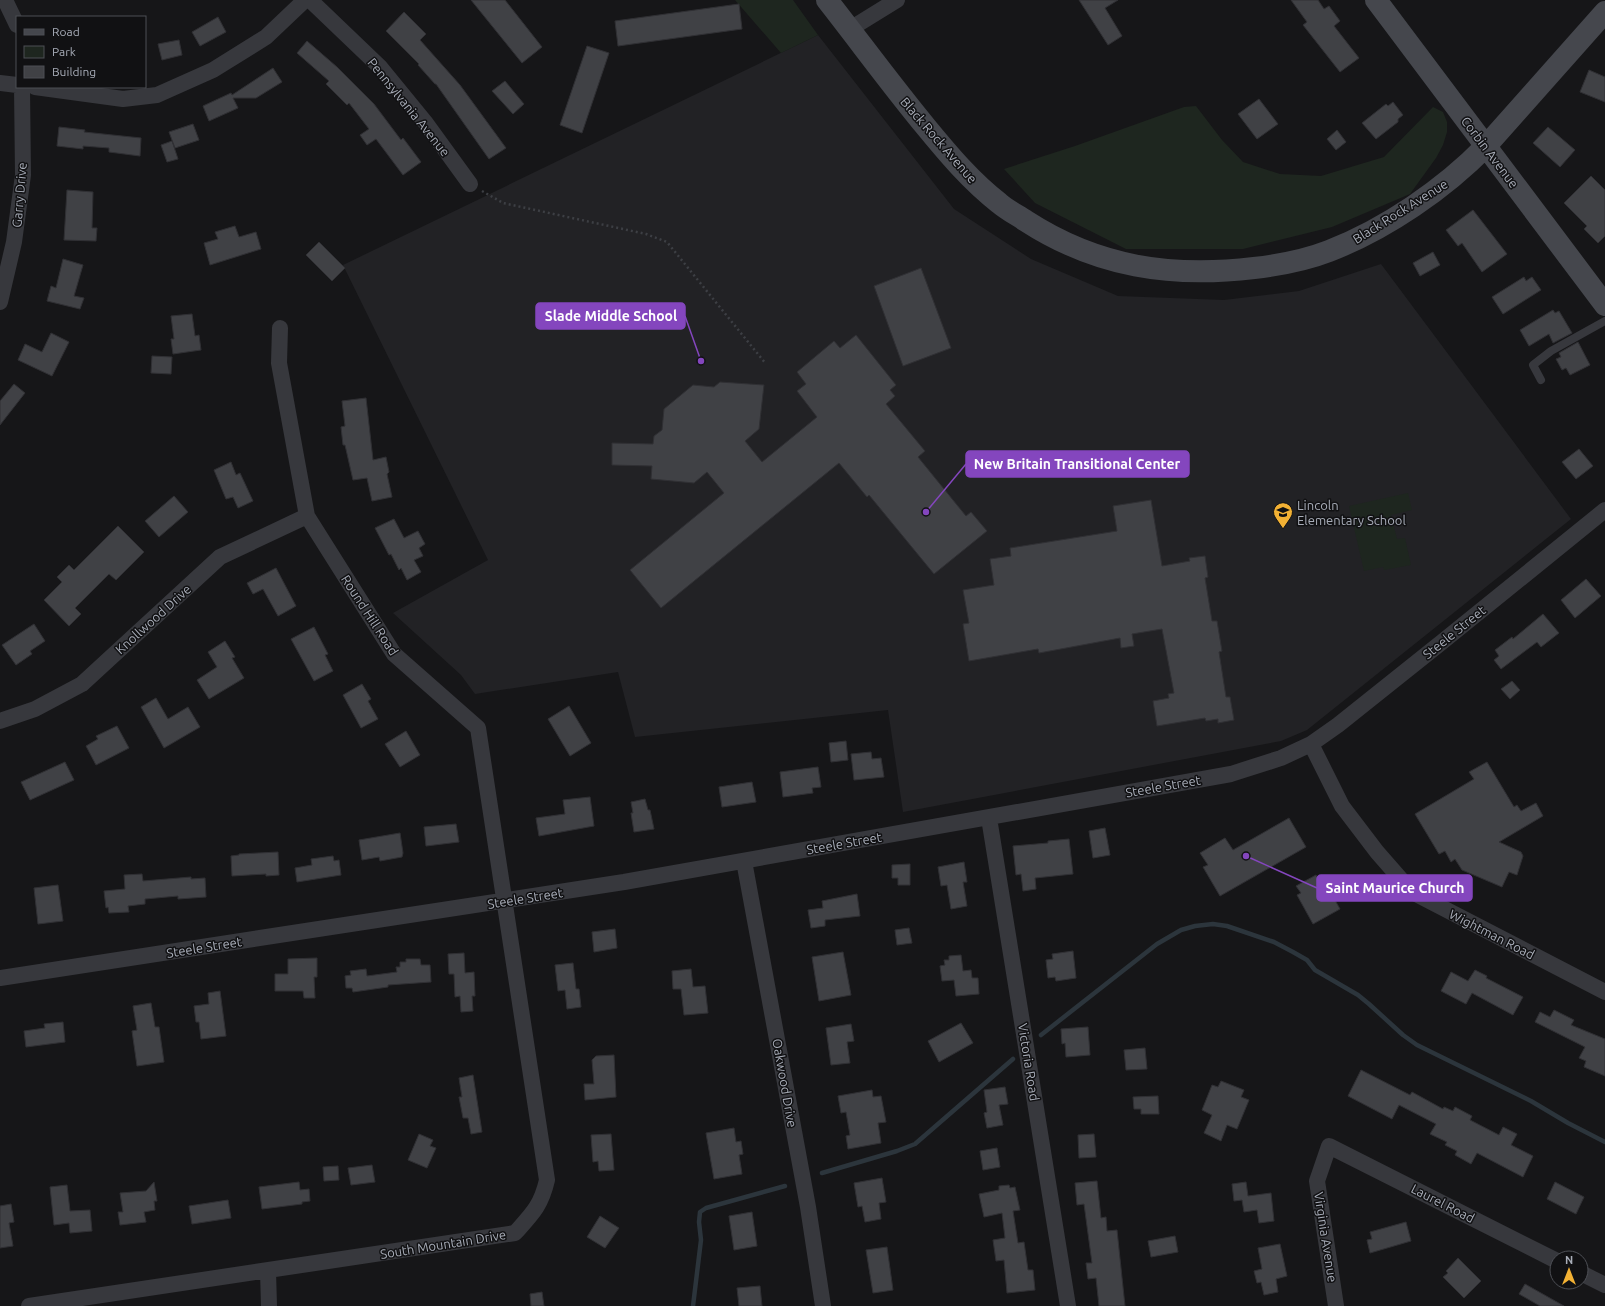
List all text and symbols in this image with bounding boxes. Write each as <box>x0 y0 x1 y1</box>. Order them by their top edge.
legend <box>16 16 146 88</box>
text: Road <box>52 25 80 38</box>
text: Park <box>52 45 76 58</box>
street label: Pennsylvania Avenue <box>365 55 453 159</box>
text: Building <box>52 65 96 78</box>
street label: Black Rock Avenue <box>898 94 980 186</box>
street label: Corbin Avenue <box>1459 114 1521 190</box>
street label: Garry Drive <box>9 162 29 228</box>
street label: Black Rock Avenue <box>1350 176 1450 246</box>
callout: Slade Middle School <box>536 303 685 329</box>
text: Slade Middle School <box>545 308 677 324</box>
callout: New Britain Transitional Center <box>966 451 1189 477</box>
text: New Britain Transitional Center <box>974 456 1180 472</box>
place label: Lincoln Elementary School <box>1297 498 1406 527</box>
school or university icon: Lincoln Elementary School <box>1272 501 1294 529</box>
street label: Round Hill Road <box>339 572 401 658</box>
street label: Knollwood Drive <box>113 582 193 656</box>
street label: Steele Street <box>1420 603 1488 661</box>
street label: Steele Street <box>1124 772 1202 800</box>
street label: Steele Street <box>805 829 883 857</box>
callout: Saint Maurice Church <box>1317 875 1472 901</box>
text: Saint Maurice Church <box>1325 880 1465 896</box>
street label: Steele Street <box>486 885 564 911</box>
street label: Wightman Road <box>1447 906 1537 962</box>
street label: Steele Street <box>165 934 243 960</box>
street label: Victoria Road <box>1016 1022 1042 1102</box>
street label: Oakwood Drive <box>770 1037 800 1129</box>
street label: Laurel Road <box>1409 1181 1477 1225</box>
street label: Virginia Avenue <box>1312 1191 1340 1283</box>
street label: South Mountain Drive <box>379 1227 507 1261</box>
north arrow <box>1549 1250 1589 1290</box>
text: N <box>1565 1254 1573 1266</box>

